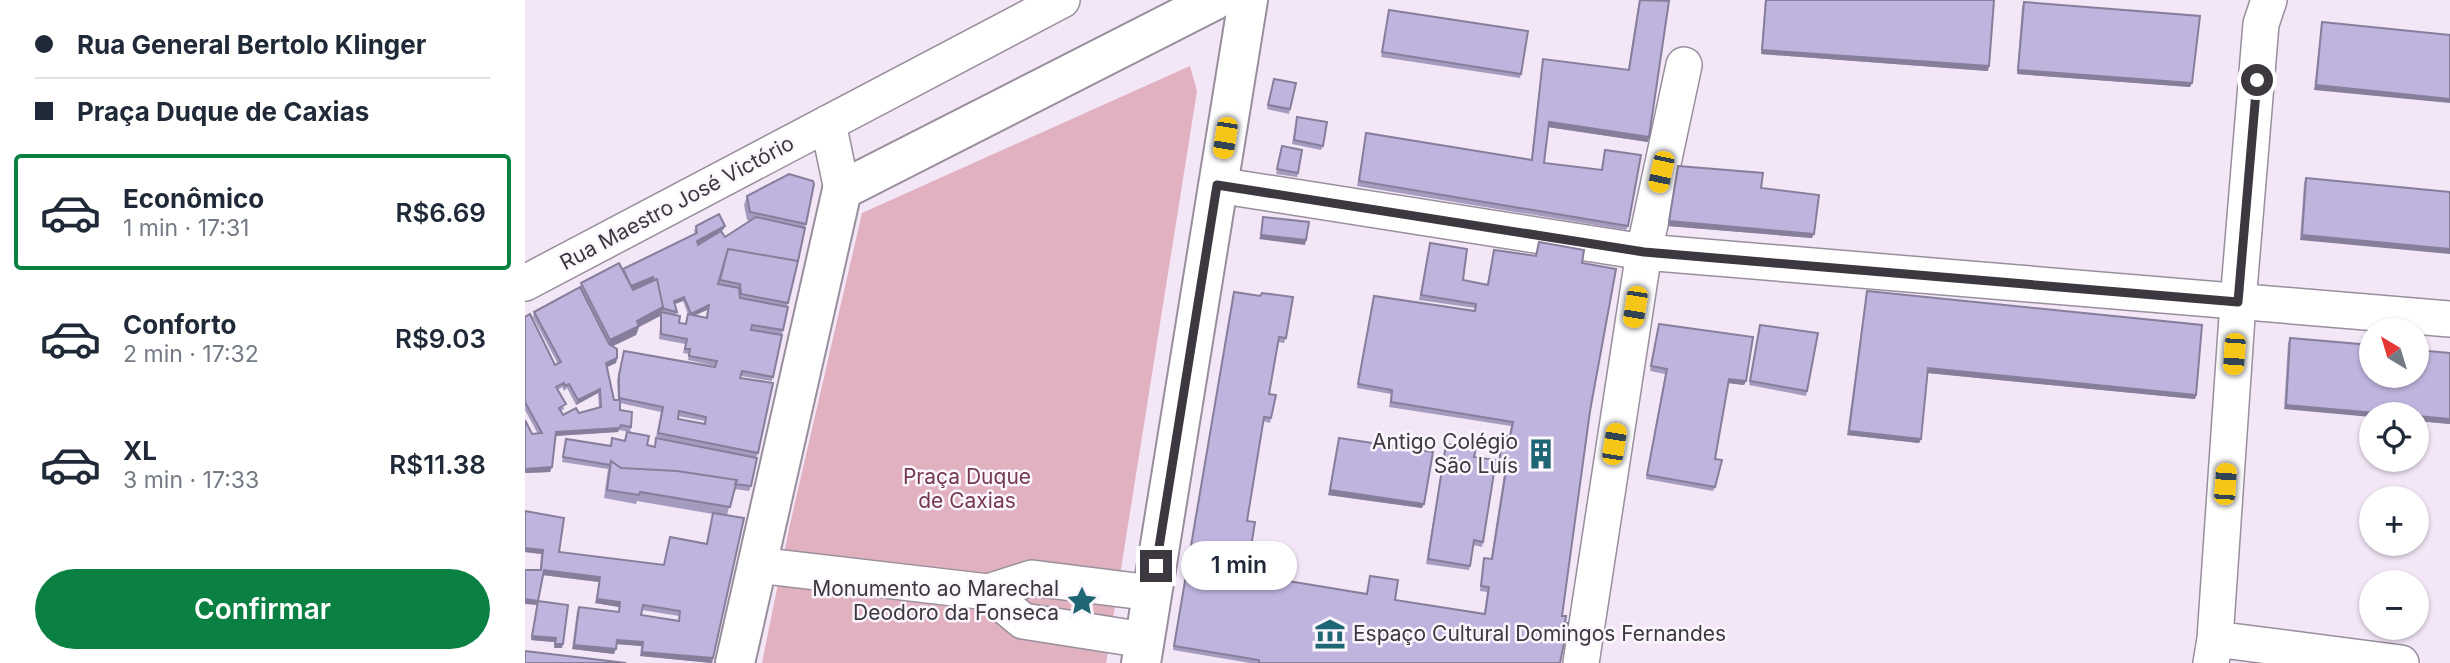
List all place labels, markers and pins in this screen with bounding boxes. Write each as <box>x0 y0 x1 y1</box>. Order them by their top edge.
place label: Antigo Colégio São Luís <box>1372 429 1518 478</box>
building icon: Antigo Colégio São Luís <box>1524 437 1558 471</box>
place label: Monumento ao Marechal Deodoro da Fonseca <box>812 576 1059 625</box>
place icon: Monumento ao Marechal Deodoro da Fonseca <box>1065 584 1099 618</box>
museum icon: Espaço Cultural Domingos Fernandes <box>1313 617 1347 651</box>
place label: Espaço Cultural Domingos Fernandes <box>1353 621 1726 646</box>

